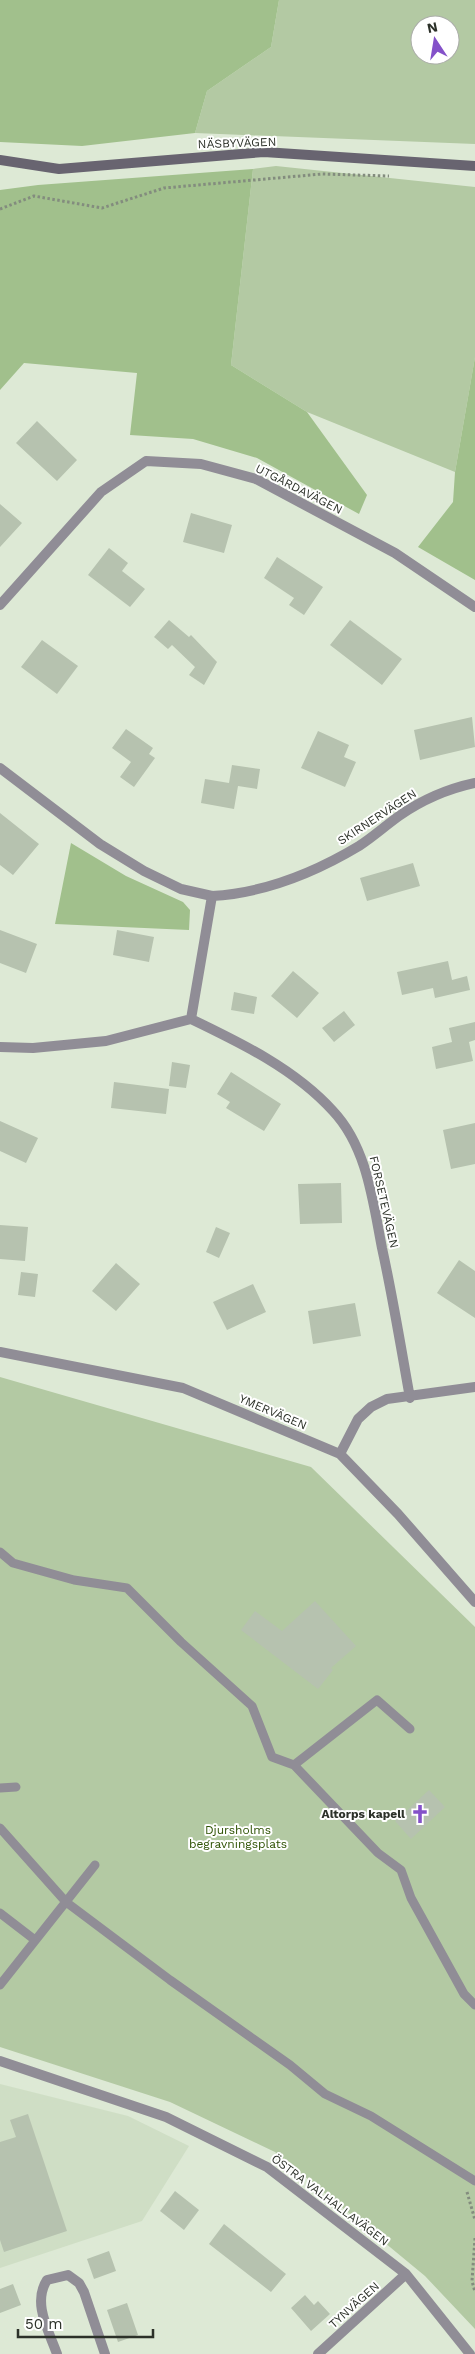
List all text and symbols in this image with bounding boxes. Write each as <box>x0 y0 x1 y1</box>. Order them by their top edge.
north arrow <box>410 15 460 65</box>
text: N <box>426 18 439 36</box>
street label: NÄSBYVÄGEN <box>197 135 277 151</box>
street label: UTGÅRDAVÄGEN <box>253 461 345 517</box>
street label: SKIRNERVÄGEN <box>335 786 419 848</box>
street label: FORSETEVÄGEN <box>367 1155 401 1249</box>
street label: YMERVÄGEN <box>237 1391 309 1433</box>
church icon: Altorps kapell <box>409 1803 431 1825</box>
place label: Altorps kapell <box>322 1807 405 1821</box>
park label: Djursholms begravningsplats <box>189 1823 287 1851</box>
street label: ÖSTRA VALHALLAVÄGEN <box>269 2151 391 2249</box>
street label: TYNVÄGEN <box>326 2279 382 2331</box>
scale bar <box>18 2306 152 2338</box>
text: 50 m <box>25 2315 62 2333</box>

